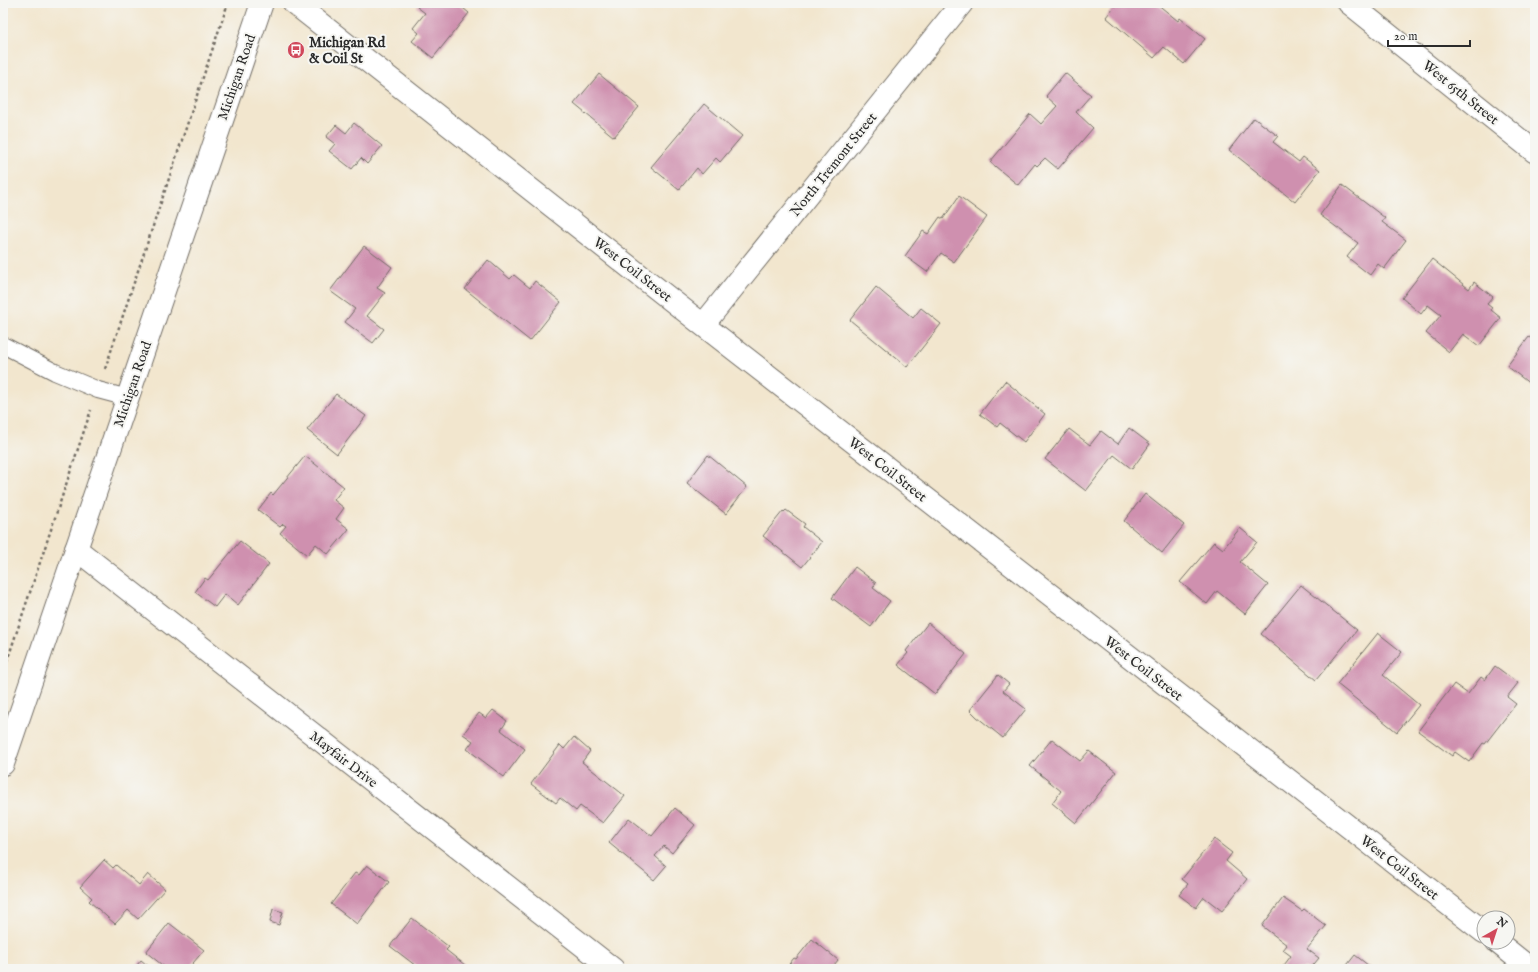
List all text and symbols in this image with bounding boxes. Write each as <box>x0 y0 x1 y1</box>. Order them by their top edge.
scale bar <box>1388 22 1470 48</box>
text: 20 m <box>1394 29 1417 44</box>
street label: Michigan Road <box>214 31 260 123</box>
place label: Michigan Rd & Coil St <box>309 34 386 68</box>
bus stop icon: Michigan Rd & Coil St <box>286 40 306 60</box>
street label: West 65th Street <box>1419 57 1502 129</box>
street label: North Tremont Street <box>786 109 881 220</box>
street label: West Coil Street <box>589 234 675 306</box>
street label: Michigan Road <box>110 338 156 430</box>
street label: West Coil Street <box>844 434 930 506</box>
street label: West Coil Street <box>1100 633 1186 705</box>
street label: Mayfair Drive <box>306 728 382 792</box>
street label: West Coil Street <box>1356 832 1442 904</box>
north arrow <box>1476 910 1516 950</box>
text: N <box>1493 914 1510 932</box>

